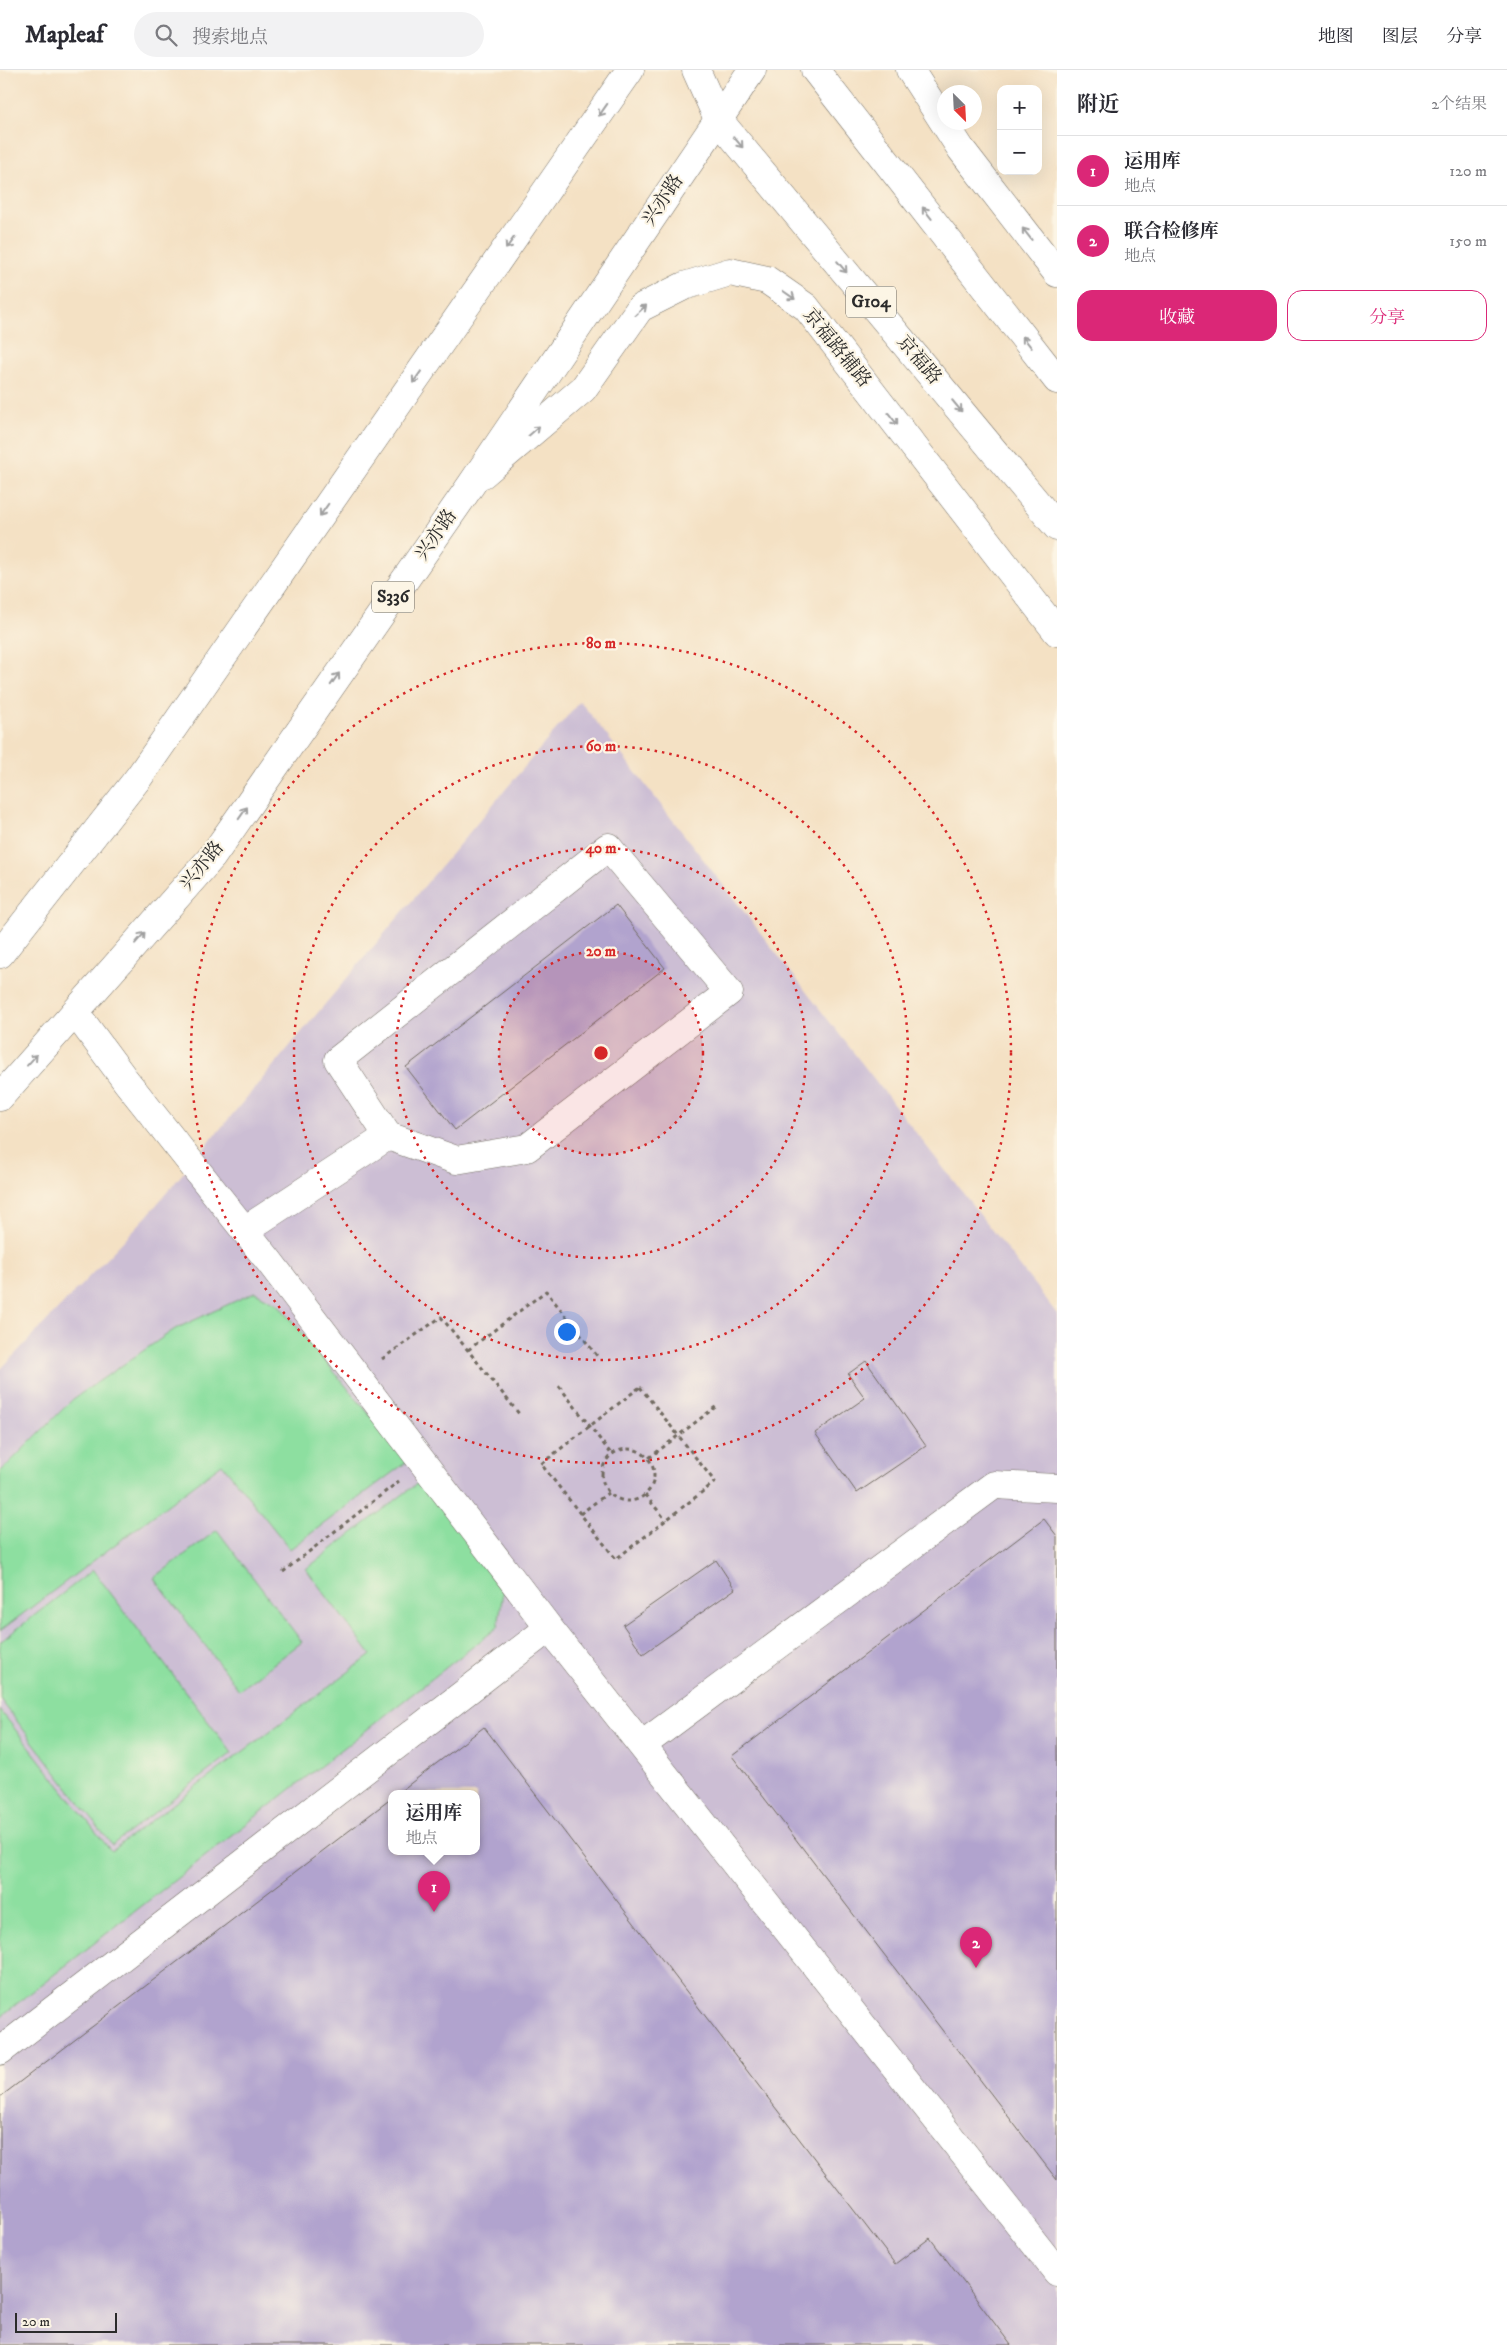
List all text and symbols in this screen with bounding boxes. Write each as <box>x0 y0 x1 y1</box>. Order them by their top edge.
search box <box>134 12 484 57</box>
text: Mapleaf <box>25 20 104 50</box>
icon: search <box>152 21 180 49</box>
text: 搜索地点 <box>192 26 268 49</box>
text: 地图 <box>1318 26 1354 48</box>
text: 图层 <box>1382 26 1418 48</box>
text: 分享 <box>1446 26 1482 48</box>
north arrow <box>937 85 982 130</box>
map controls <box>997 85 1042 175</box>
button: + <box>997 85 1042 130</box>
text: 附近 <box>1077 92 1119 118</box>
text: 2个结果 <box>1431 94 1487 114</box>
one-way arrow <box>598 103 608 117</box>
button: − <box>997 130 1042 175</box>
one-way arrow <box>732 135 743 148</box>
text: 运用库 <box>1124 150 1181 173</box>
text: 1 <box>1090 161 1096 181</box>
text: 120 m <box>1449 161 1487 181</box>
street label: 兴亦路 <box>638 170 688 230</box>
text: 地点 <box>1124 176 1156 196</box>
one-way arrow <box>922 207 933 220</box>
text: 联合检修库 <box>1124 220 1219 243</box>
one-way arrow <box>1022 227 1032 241</box>
text: 2 <box>1089 231 1097 251</box>
text: 150 m <box>1449 231 1487 251</box>
one-way arrow <box>505 236 515 250</box>
text: 地点 <box>1124 246 1156 266</box>
one-way arrow <box>836 260 847 273</box>
road number: G104 <box>846 286 896 318</box>
one-way arrow <box>782 290 796 300</box>
button: 收藏 <box>1077 290 1277 341</box>
button: 分享 <box>1287 290 1487 341</box>
one-way arrow <box>635 304 648 316</box>
street label: 京福路辅路 <box>798 304 876 392</box>
street label: 京福路 <box>892 331 946 389</box>
one-way arrow <box>1022 335 1033 348</box>
one-way arrow <box>412 370 422 384</box>
one-way arrow <box>951 399 962 412</box>
one-way arrow <box>888 412 899 425</box>
one-way arrow <box>528 425 541 436</box>
one-way arrow <box>319 503 329 517</box>
street label: 兴亦路 <box>410 505 462 565</box>
road number: S336 <box>372 582 414 612</box>
text: 80 m <box>586 634 617 653</box>
one-way arrow <box>330 673 340 687</box>
text: 60 m <box>586 737 617 756</box>
one-way arrow <box>238 806 248 820</box>
street label: 兴亦路 <box>175 837 229 895</box>
text: 40 m <box>584 839 617 858</box>
one-way arrow <box>134 932 146 945</box>
text: 20 m <box>586 942 617 961</box>
centre of rings <box>592 1044 610 1062</box>
one-way arrow <box>27 1054 38 1067</box>
your location <box>554 1319 580 1345</box>
popup <box>388 1790 480 1855</box>
text: 运用库 <box>405 1802 463 1825</box>
text: 地点 <box>405 1828 438 1848</box>
pin: 1 <box>418 1871 450 1912</box>
pin: 2 <box>960 1927 992 1968</box>
scale bar <box>15 2310 118 2333</box>
text: 20 m <box>22 2313 50 2331</box>

